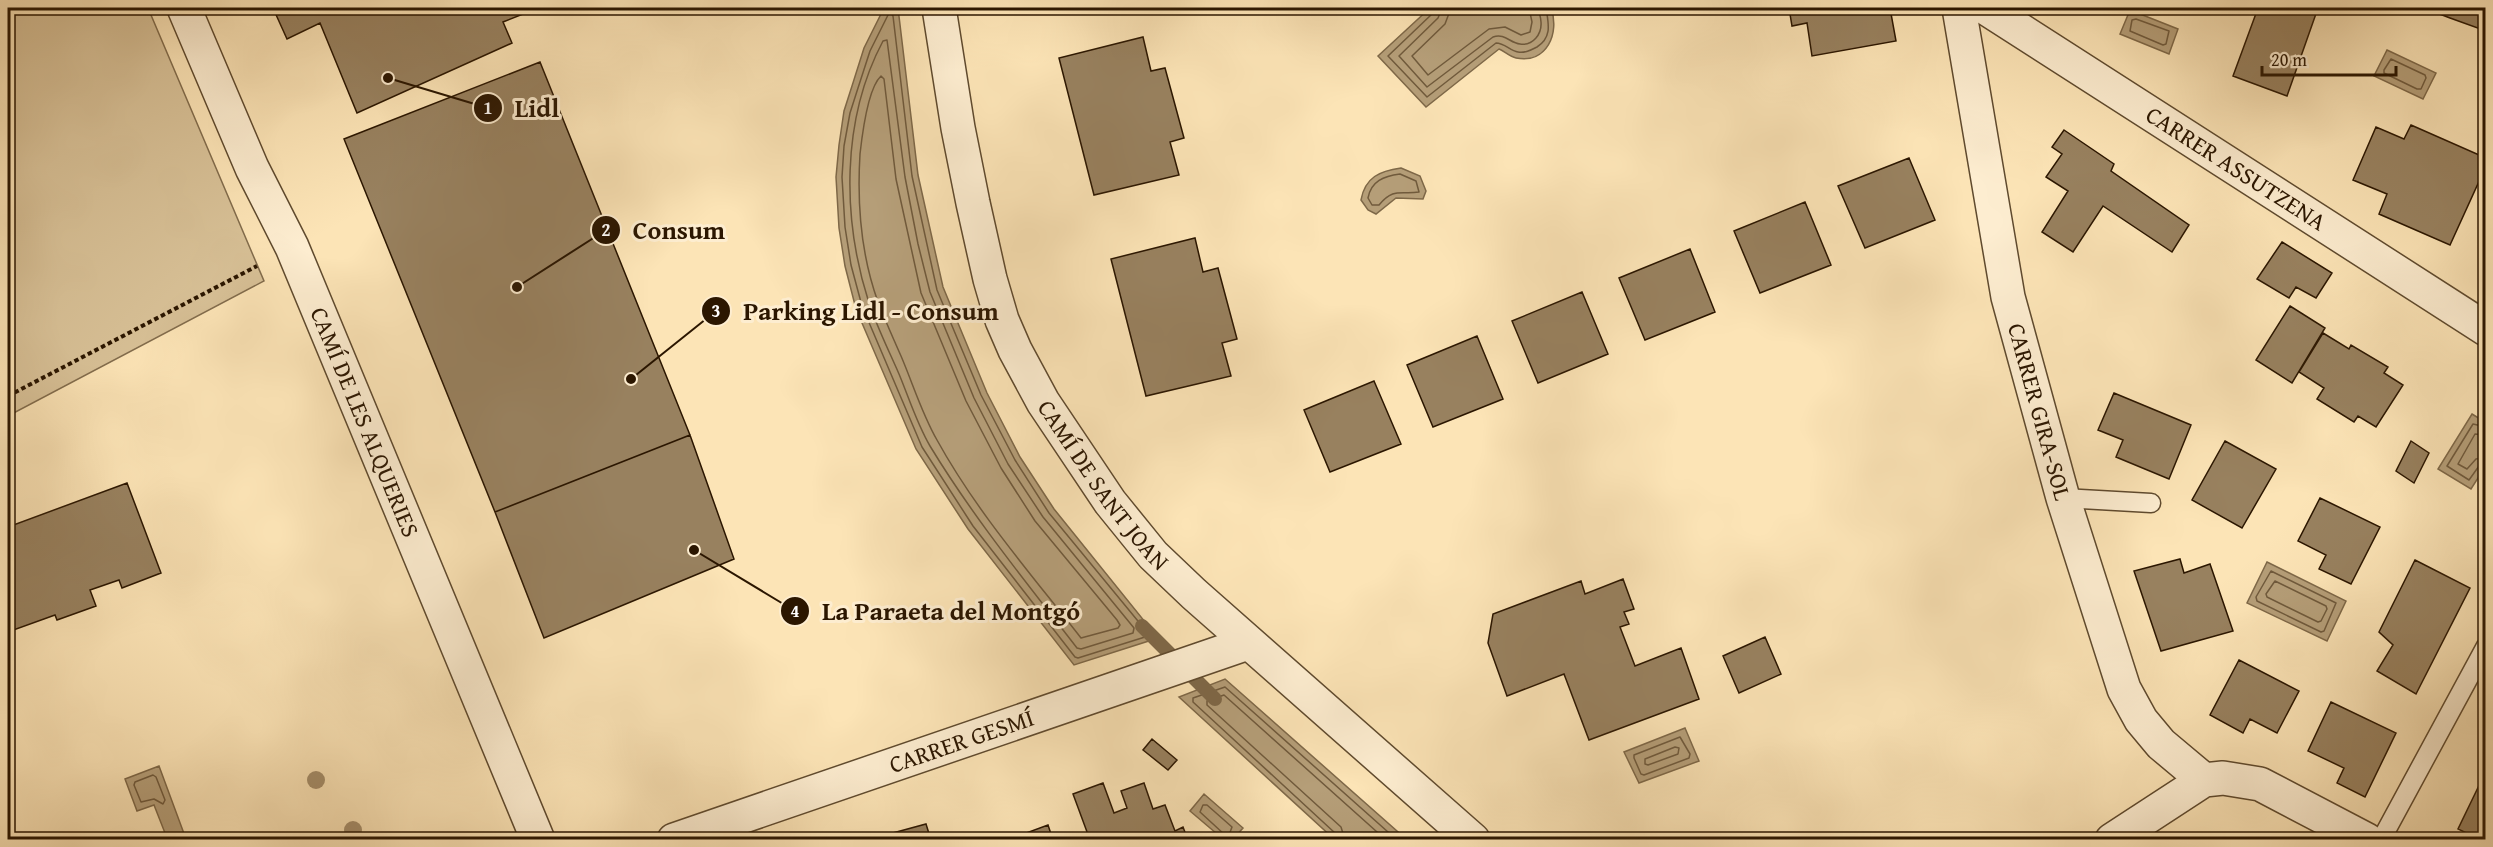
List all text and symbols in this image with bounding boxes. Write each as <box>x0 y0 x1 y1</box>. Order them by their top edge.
scale bar <box>2262 39 2396 77</box>
text: 20 m <box>2271 46 2307 73</box>
callout: Lidl <box>473 86 571 130</box>
text: Lidl <box>515 88 559 127</box>
text: 1 <box>483 94 493 121</box>
street label: CARRER ASSUTZENA <box>2139 97 2334 239</box>
callout: Consum <box>591 208 737 252</box>
text: Consum <box>633 210 726 249</box>
text: 2 <box>601 216 611 243</box>
callout: Parking Lidl - Consum <box>701 289 1011 333</box>
text: Parking Lidl - Consum <box>743 291 1000 330</box>
text: 3 <box>711 297 721 324</box>
street label: CAMÍ DE LES ALQUERIES <box>302 302 428 542</box>
street label: CARRER GIRA-SOL <box>1999 319 2081 504</box>
street label: CAMÍ DE SANT JOAN <box>1029 393 1177 579</box>
callout: La Paraeta del Montgó <box>780 589 1092 633</box>
text: La Paraeta del Montgó <box>822 591 1080 630</box>
text: 4 <box>790 597 800 624</box>
street label: CARRER GESMÍ <box>884 700 1039 782</box>

